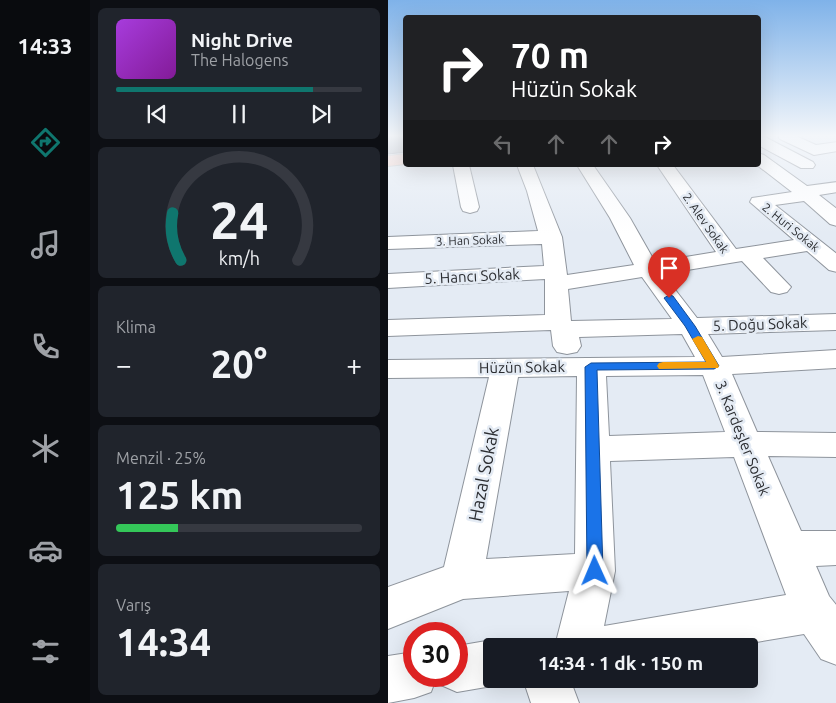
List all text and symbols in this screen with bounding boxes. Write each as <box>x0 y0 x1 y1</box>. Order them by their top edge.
text: Night Drive <box>191 29 293 51</box>
text: 14:33 <box>17 33 73 58</box>
icon: right <box>428 35 493 100</box>
text: 70 m <box>511 35 589 75</box>
text: The Halogens <box>191 51 289 69</box>
text: Hüzün Sokak <box>511 76 637 101</box>
icon: previous <box>143 100 171 128</box>
icon: pause <box>225 100 253 128</box>
icon: next <box>307 100 335 128</box>
icon: directions <box>28 125 63 160</box>
icon: left <box>489 130 517 158</box>
icon: ahead <box>542 130 570 158</box>
icon: ahead <box>595 130 623 158</box>
icon: right <box>648 130 676 158</box>
text: 24 <box>210 191 268 249</box>
street label: 2. Alev Sokak <box>681 191 731 255</box>
street label: 2. Huri Sokak <box>760 200 822 254</box>
icon: music <box>28 227 63 262</box>
street label: 3. Han Sokak <box>436 232 504 248</box>
pin <box>648 247 690 298</box>
text: km/h <box>218 248 260 268</box>
icon: arrive <box>655 254 683 282</box>
street label: 5. Hancı Sokak <box>424 265 521 287</box>
street label: 5. Doğu Sokak <box>712 314 808 334</box>
text: Klima <box>116 318 156 336</box>
icon: phone <box>28 329 63 364</box>
text: 20° <box>211 343 267 385</box>
text: − <box>116 349 132 380</box>
text: + <box>346 349 362 380</box>
street label: Hüzün Sokak <box>479 358 566 376</box>
street label: 3. Kardeşler Sokak <box>712 378 774 498</box>
street label: Hazal Sokak <box>464 425 502 523</box>
icon: climate <box>28 431 63 466</box>
text: Menzil · 25% <box>116 449 206 467</box>
text: 125 km <box>116 474 243 516</box>
icon: car <box>28 533 63 568</box>
position arrow <box>568 544 620 596</box>
text: Varış <box>116 596 151 614</box>
text: 14:34 <box>116 621 211 663</box>
speed limit sign: 30 <box>403 622 468 687</box>
icon: filters <box>28 634 63 669</box>
text: 14:34 · 1 dk · 150 m <box>538 652 703 674</box>

